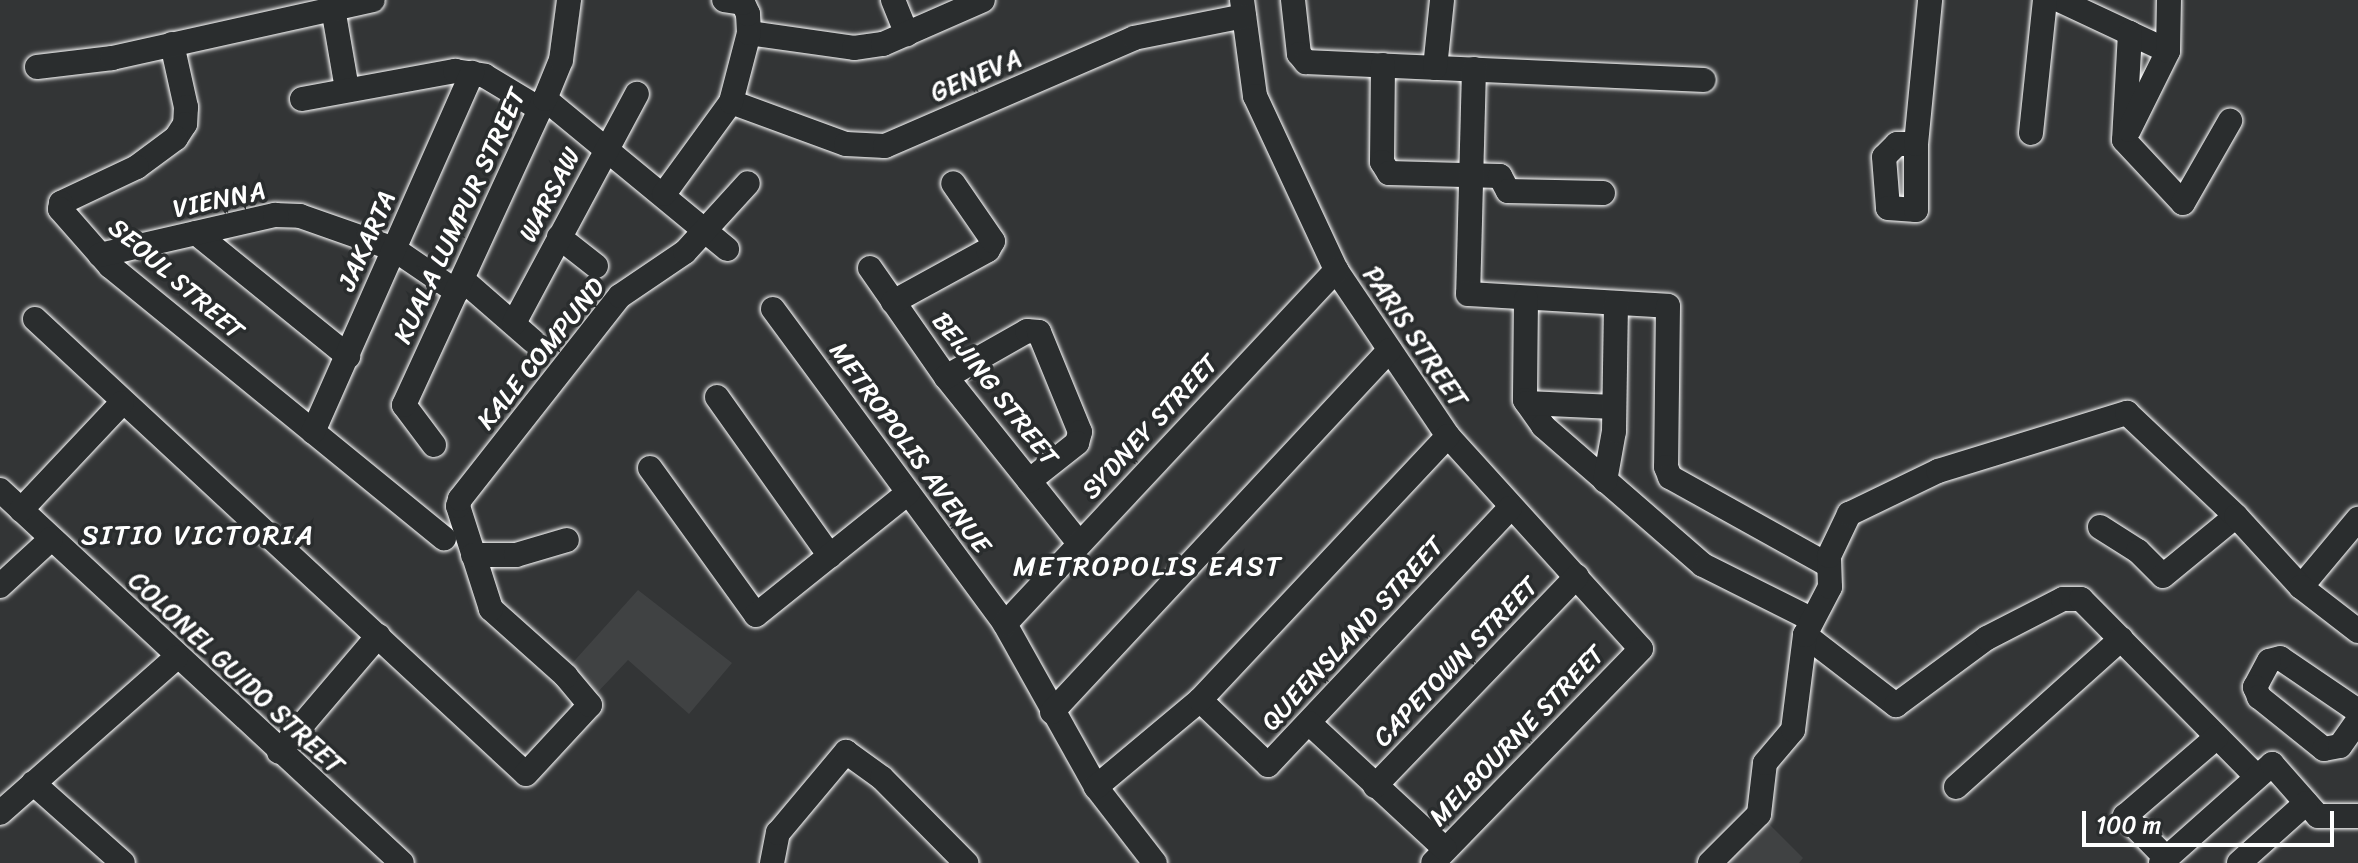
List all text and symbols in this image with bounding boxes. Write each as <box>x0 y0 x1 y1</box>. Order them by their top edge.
street label: GENEVA <box>926 43 1026 109</box>
street label: KUALA LUMPUR STREET <box>387 83 533 349</box>
street label: WARSAW <box>512 143 588 247</box>
street label: VIENNA <box>170 175 268 225</box>
street label: JAKARTA <box>331 186 403 296</box>
street label: SEOUL STREET <box>101 211 251 347</box>
street label: PARIS STREET <box>1356 260 1474 414</box>
street label: KALE COMPUND <box>470 272 612 436</box>
street label: BEIJING STREET <box>925 305 1065 473</box>
street label: METROPOLIS AVENUE <box>823 336 997 560</box>
street label: SYDNEY STREET <box>1074 347 1226 507</box>
district label: SITIO VICTORIA <box>85 518 311 552</box>
street label: QUEENSLAND STREET <box>1255 531 1451 737</box>
district label: METROPOLIS EAST <box>1015 549 1281 583</box>
street label: COLONEL GUIDO STREET <box>122 565 350 781</box>
street label: CAPETOWN STREET <box>1366 570 1546 754</box>
street label: MELBOURNE STREET <box>1422 638 1612 834</box>
scale bar <box>2086 795 2338 845</box>
text: 100 m <box>2096 804 2161 846</box>

